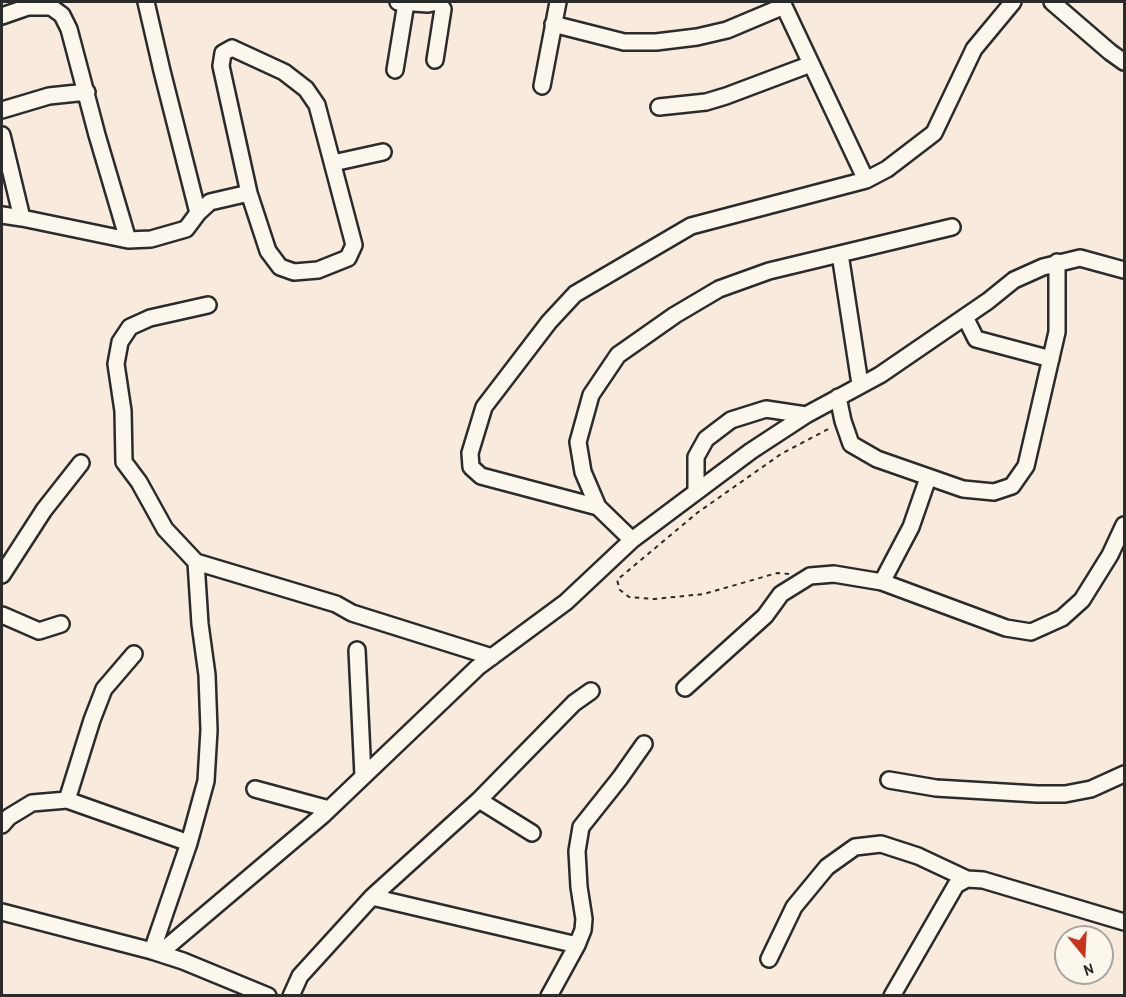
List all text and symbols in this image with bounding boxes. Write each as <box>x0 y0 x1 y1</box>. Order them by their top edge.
north arrow <box>1054 925 1114 985</box>
text: N <box>1082 958 1096 982</box>

